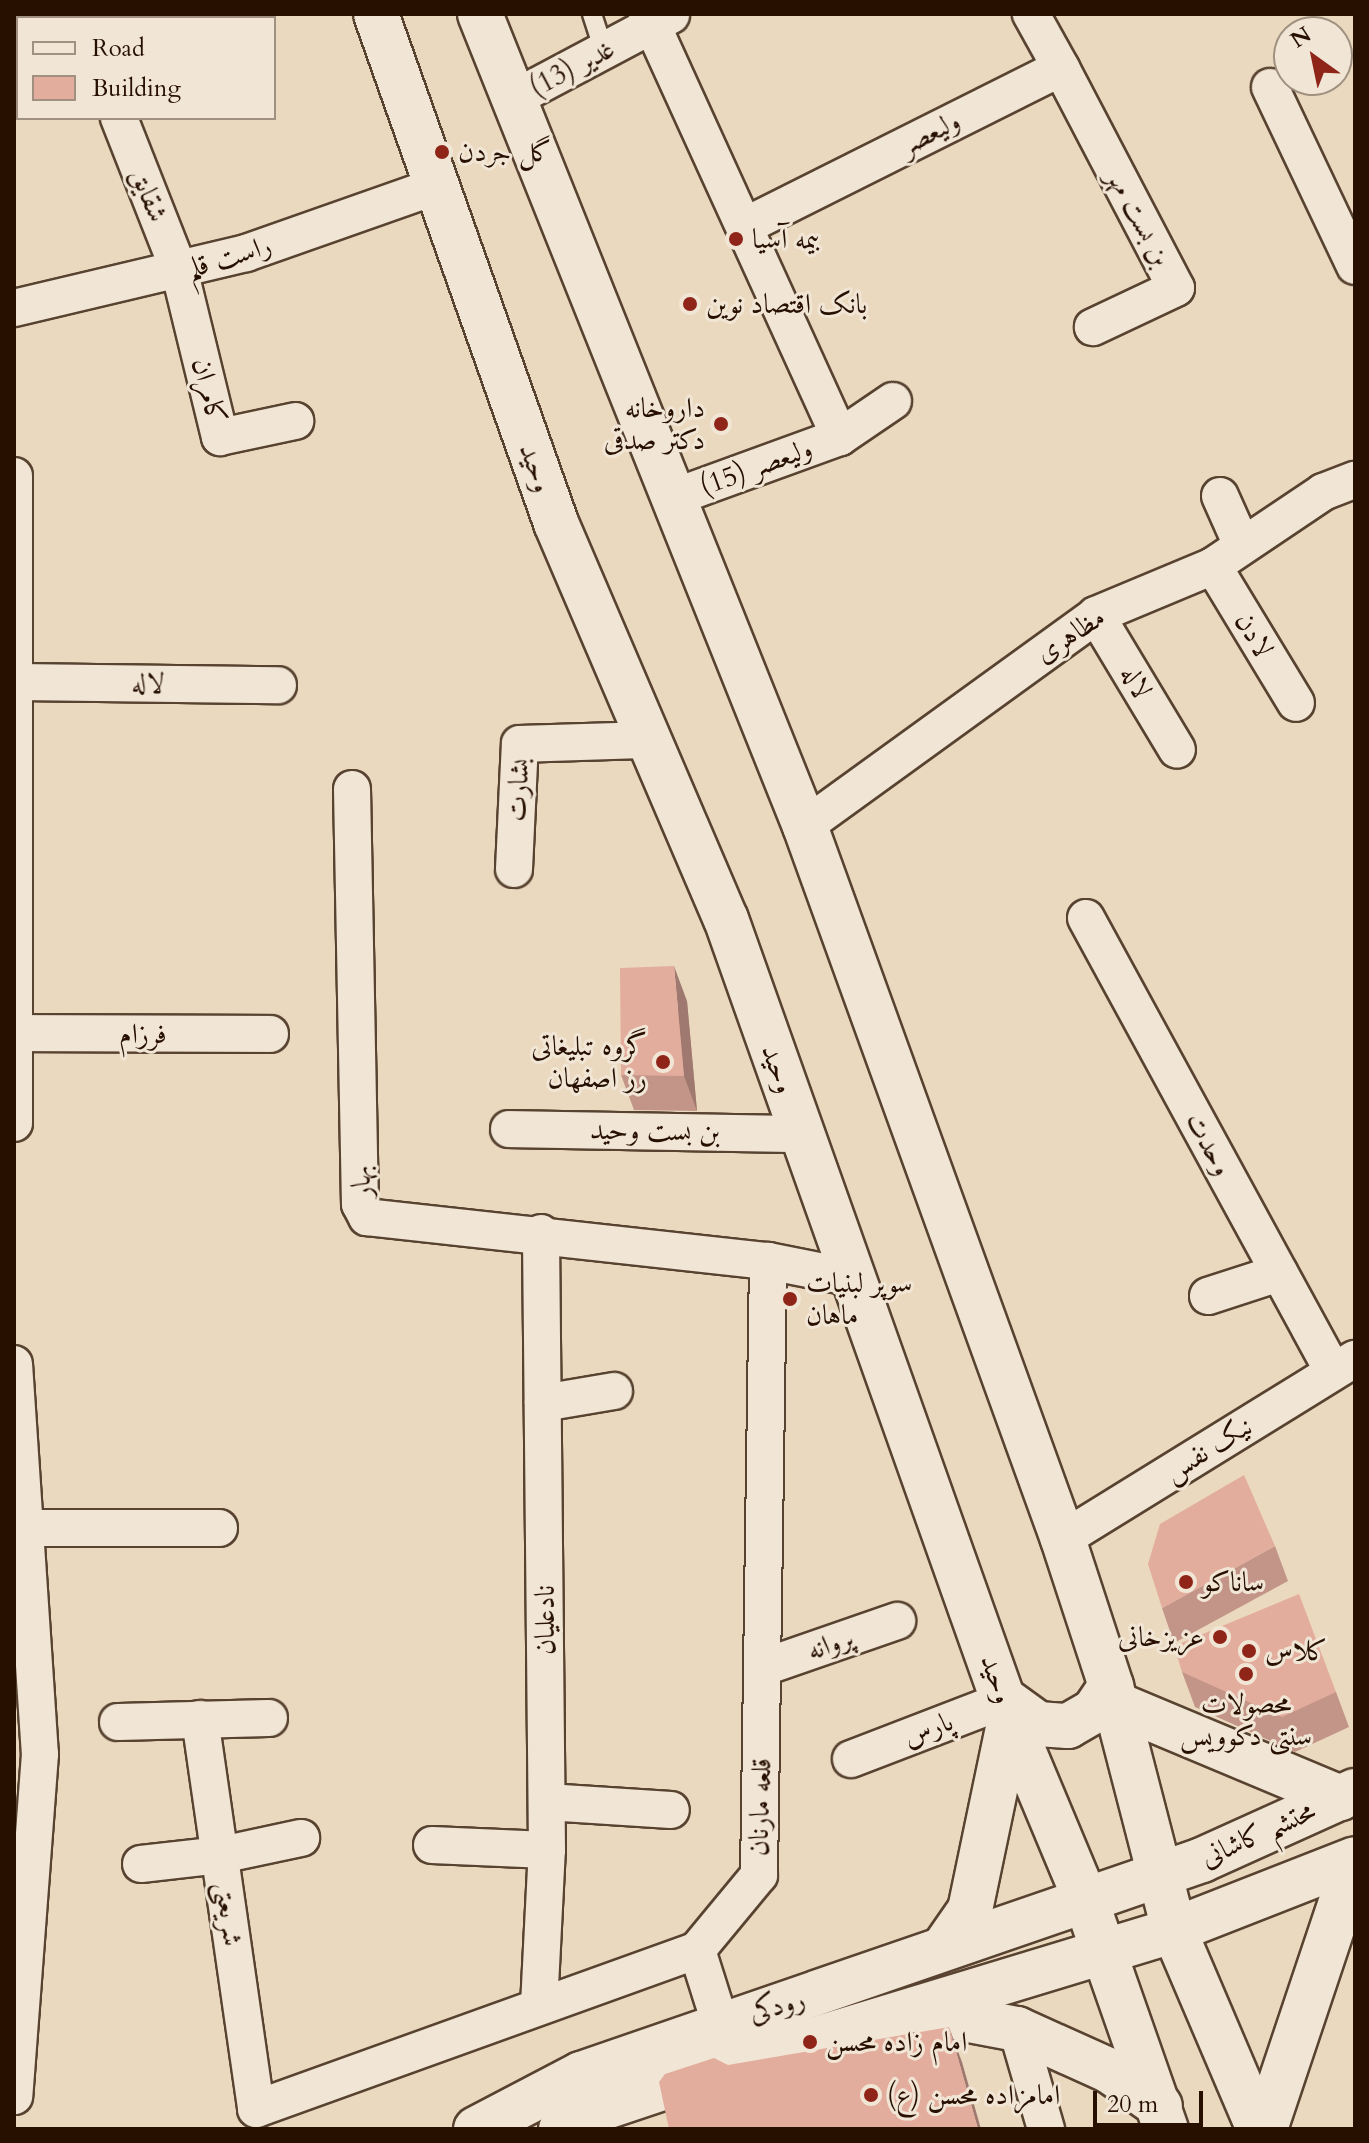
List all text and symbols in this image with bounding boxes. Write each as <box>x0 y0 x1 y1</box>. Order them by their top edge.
legend <box>16 16 276 120</box>
north arrow <box>1273 16 1353 96</box>
text: N <box>1285 20 1317 55</box>
text: Road <box>92 32 145 65</box>
street label: غدیر (13) <box>524 32 620 104</box>
text: Building <box>92 72 181 105</box>
street label: ولیعصر <box>894 104 966 162</box>
place label: گل جردن <box>458 135 552 169</box>
marker: گل جردن <box>433 143 451 161</box>
street label: شقایق <box>123 163 175 227</box>
street label: بن بست مهر <box>1100 164 1178 272</box>
place label: بیمه آسیا <box>752 222 820 256</box>
street label: راست قلم <box>182 228 276 286</box>
marker: بیمه آسیا <box>727 230 745 248</box>
place label: بانک اقتصاد نوین <box>706 287 867 321</box>
marker: بانک اقتصاد نوین <box>681 295 699 313</box>
street label: کامران <box>185 355 233 427</box>
place label: داروخانه دکتر صدقی <box>604 391 705 457</box>
marker: داروخانه دکتر صدقی <box>712 415 730 433</box>
street label: ولیعصر (15) <box>695 431 817 503</box>
street label: وحید <box>512 439 560 497</box>
street label: مظاهری <box>1029 600 1111 670</box>
street label: لادن <box>1228 606 1280 664</box>
street label: لاله <box>1113 659 1159 705</box>
street label: لاله <box>131 666 165 700</box>
street label: بشارت <box>500 757 536 823</box>
street label: فرزام <box>119 1017 167 1051</box>
place label: گروه تبلیغاتی رز اصفهان <box>531 1029 647 1095</box>
street label: وحید <box>754 1040 802 1098</box>
marker: گروه تبلیغاتی رز اصفهان <box>654 1053 672 1071</box>
street label: وحدت <box>1178 1106 1240 1182</box>
street label: بن بست وحید <box>590 1113 720 1149</box>
street label: بهار <box>343 1164 379 1200</box>
place label: سوپر لبنیات ماهان <box>806 1266 912 1332</box>
marker: سوپر لبنیات ماهان <box>781 1290 799 1308</box>
street label: نیک نفس <box>1158 1409 1258 1489</box>
place label: ساناکو <box>1202 1565 1264 1599</box>
marker: ساناکو <box>1177 1573 1195 1591</box>
street label: نادعلیان <box>528 1585 562 1655</box>
place label: عزیزخانی <box>1118 1620 1204 1654</box>
street label: پروانه <box>803 1621 857 1667</box>
marker: عزیزخانی <box>1211 1628 1229 1646</box>
place label: کلاس <box>1265 1634 1328 1668</box>
marker: کلاس <box>1240 1642 1258 1660</box>
street label: وحید <box>973 1650 1021 1708</box>
marker: محصولات سنتی دکوویس <box>1237 1665 1255 1683</box>
place label: محصولات سنتی دکوویس <box>1180 1687 1312 1753</box>
street label: پارس <box>898 1704 958 1754</box>
street label: قلعه مارنان <box>741 1757 779 1857</box>
street label: محتشم کاشانی <box>1195 1794 1321 1874</box>
street label: شریعتی <box>208 1880 250 1948</box>
street label: رودکی <box>745 1982 809 2030</box>
place label: امام زاده محسن <box>826 2025 967 2059</box>
marker: امام زاده محسن <box>801 2033 819 2051</box>
scale bar <box>1097 2075 1207 2125</box>
place label: امامزاده محسن (ع) <box>887 2078 1060 2112</box>
marker: امامزاده محسن (ع) <box>862 2086 880 2104</box>
text: 20 m <box>1107 2088 1158 2121</box>

